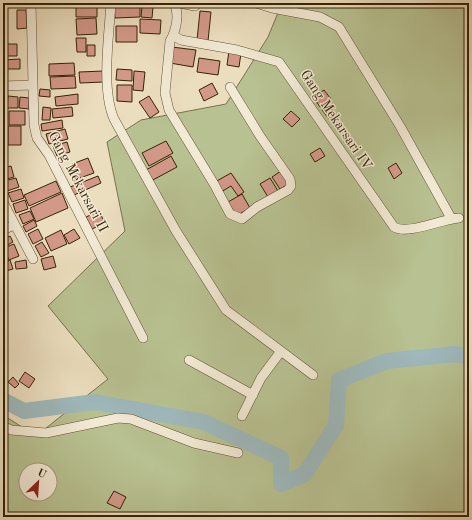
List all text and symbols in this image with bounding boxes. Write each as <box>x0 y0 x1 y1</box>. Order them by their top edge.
street label: Gang Mekarsari IV <box>298 68 375 173</box>
street label: Gang Mekarsari II <box>46 129 110 235</box>
north arrow <box>18 462 58 502</box>
text: U <box>35 467 48 481</box>

